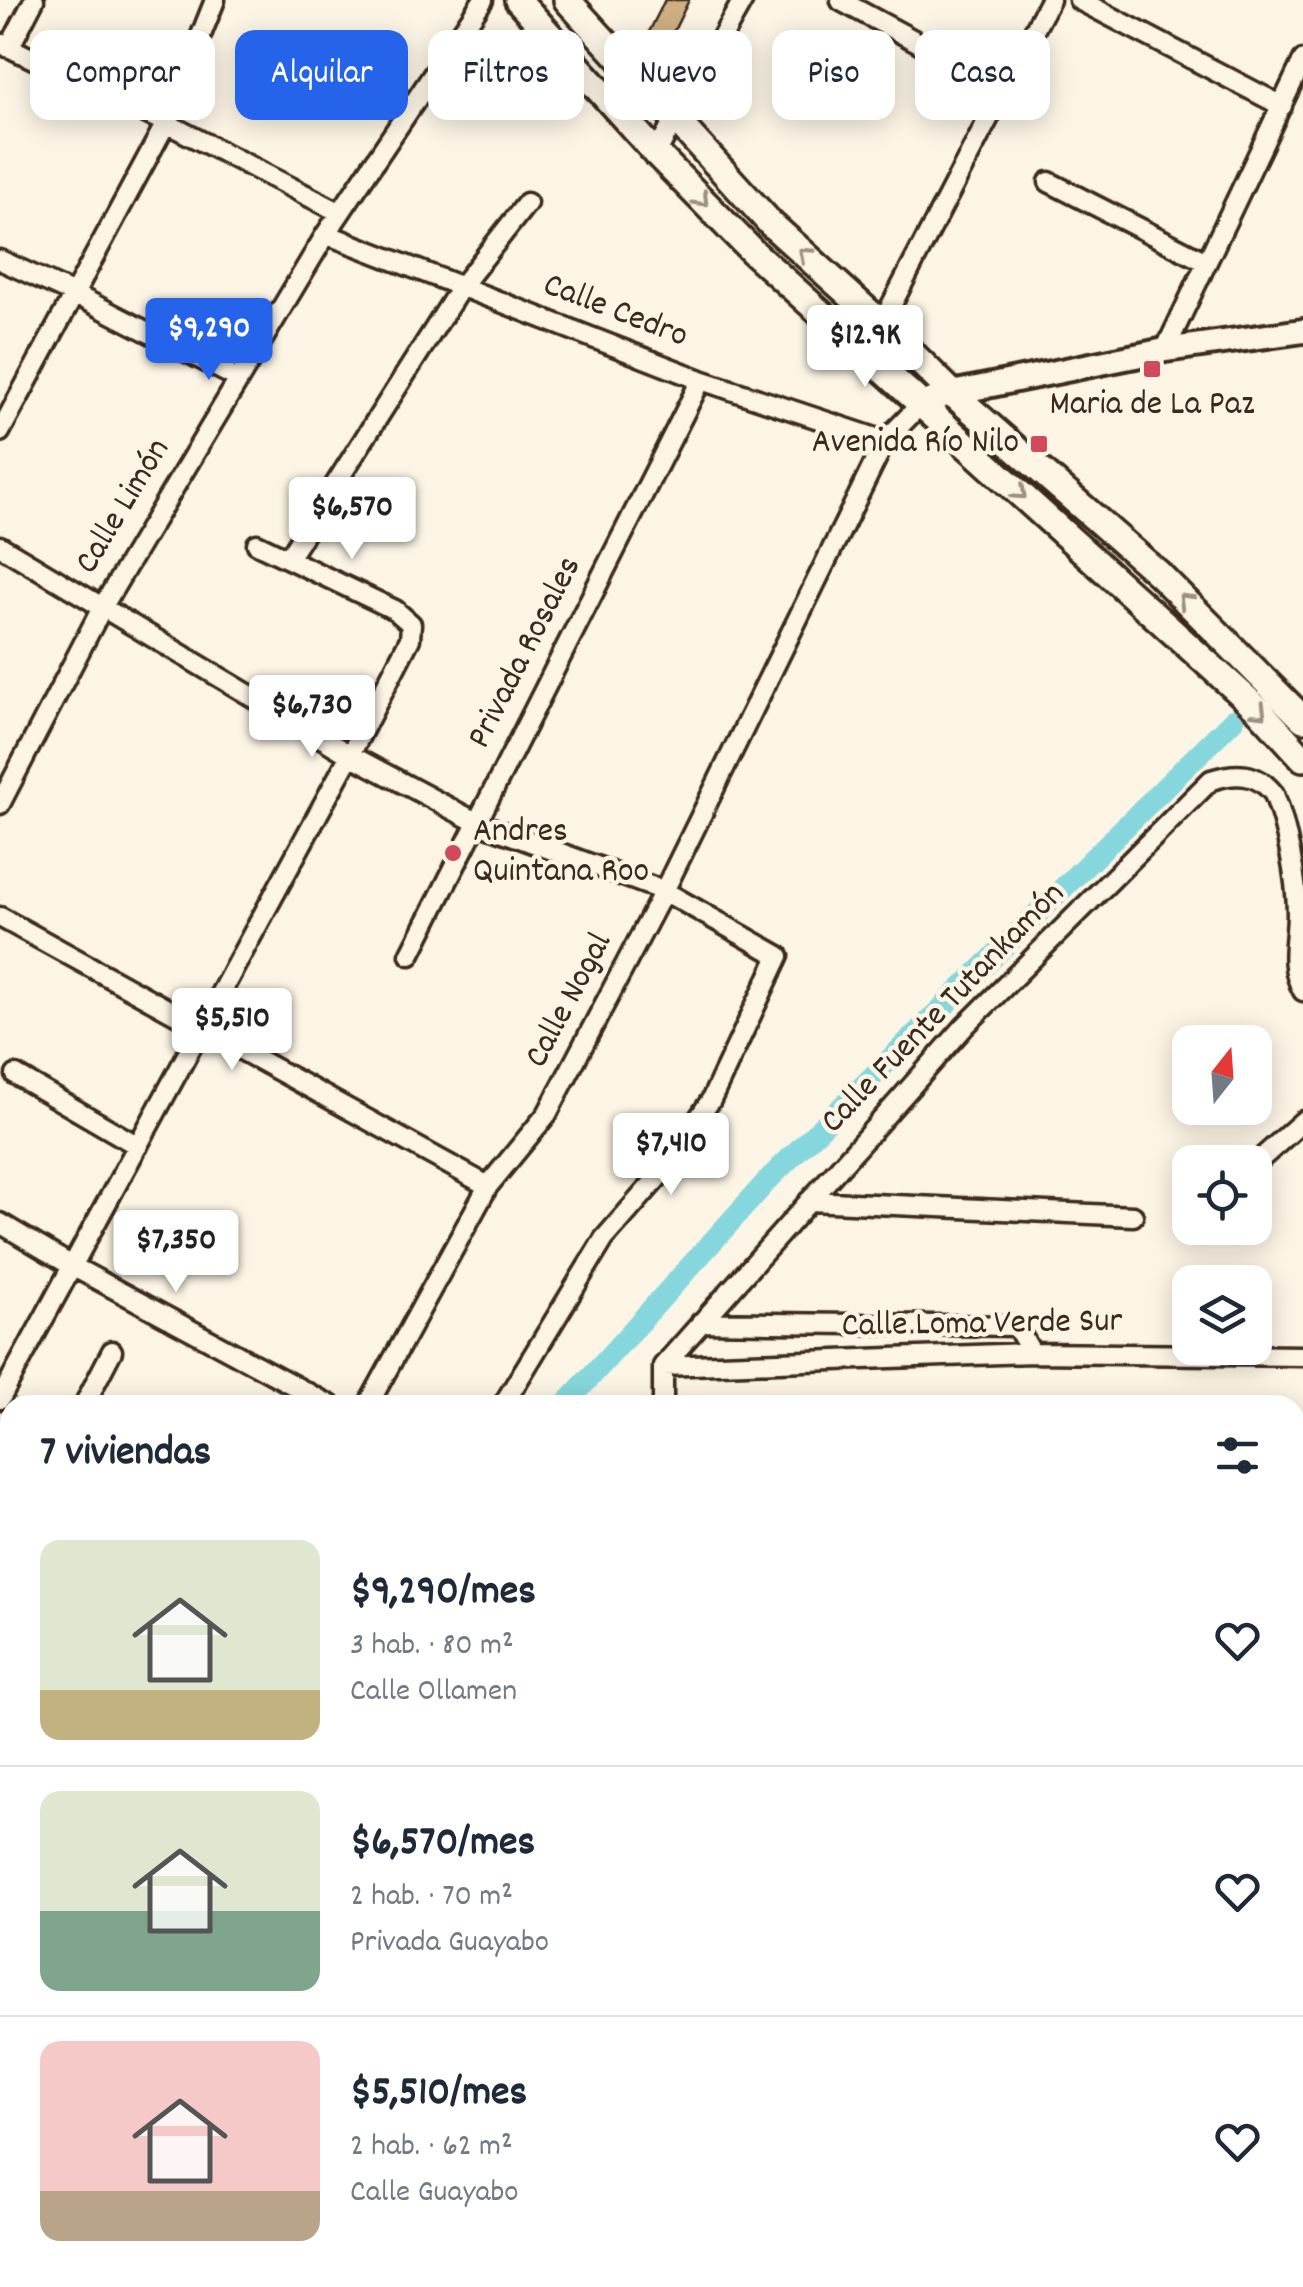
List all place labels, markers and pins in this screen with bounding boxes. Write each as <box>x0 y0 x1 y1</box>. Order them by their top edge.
pin: $9,290 <box>128 298 290 383</box>
pin: $12.9K <box>784 305 946 390</box>
marker: Maria de La Paz <box>1141 358 1163 380</box>
place label: Maria de La Paz <box>1050 381 1254 431</box>
place label: Avenida Río Nilo <box>812 419 1019 469</box>
marker: Avenida Río Nilo <box>1028 433 1050 455</box>
pin: $6,570 <box>271 477 433 562</box>
pin: $6,730 <box>231 675 393 760</box>
place label: Andres Quintana Roo <box>473 808 649 898</box>
marker: Andres Quintana Roo <box>442 842 464 864</box>
pin: $5,510 <box>151 988 313 1073</box>
pin: $7,410 <box>590 1113 752 1198</box>
pin: $7,350 <box>95 1210 257 1295</box>

